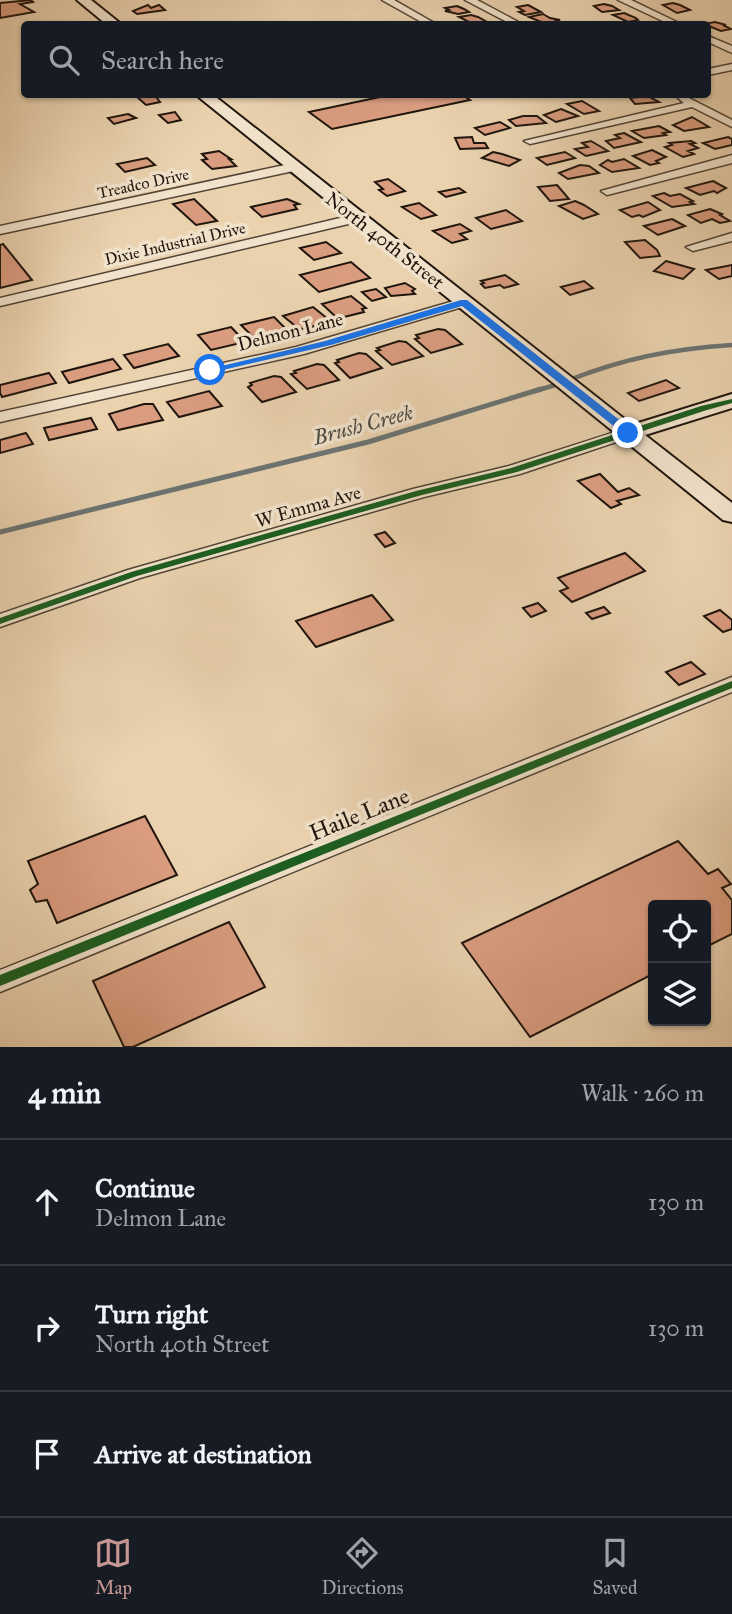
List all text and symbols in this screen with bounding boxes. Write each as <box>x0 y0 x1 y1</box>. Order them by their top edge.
search box <box>21 21 711 98</box>
icon: search <box>45 41 83 79</box>
text: Search here <box>101 44 224 76</box>
street label: Treadco Drive <box>95 164 191 202</box>
street label: North 40th Street <box>321 187 449 294</box>
street label: Dixie Industrial Drive <box>103 218 248 269</box>
street label: Delmon Lane <box>235 307 346 356</box>
route start <box>194 354 225 385</box>
water label: Brush Creek <box>309 399 416 451</box>
route end <box>612 417 643 448</box>
street label: W Emma Ave <box>253 480 364 533</box>
street label: Haile Lane <box>305 781 413 847</box>
map controls <box>648 900 711 1026</box>
button: locate <box>648 900 711 963</box>
button: layers <box>648 963 711 1026</box>
text: 4 min <box>28 1075 101 1111</box>
text: Walk · 260 m <box>581 1079 704 1107</box>
text: Continue <box>95 1172 195 1204</box>
icon: ahead <box>28 1183 66 1221</box>
text: 130 m <box>648 1188 704 1216</box>
text: Delmon Lane <box>95 1204 226 1232</box>
text: Turn right <box>95 1298 208 1330</box>
icon: right <box>28 1309 66 1347</box>
text: 130 m <box>648 1314 704 1342</box>
text: North 40th Street <box>95 1330 270 1358</box>
icon: arrive <box>28 1435 66 1473</box>
text: Arrive at destination <box>95 1438 312 1470</box>
tab: Map <box>94 1534 132 1599</box>
tab: Directions <box>321 1534 403 1599</box>
tab: Saved <box>592 1534 638 1599</box>

